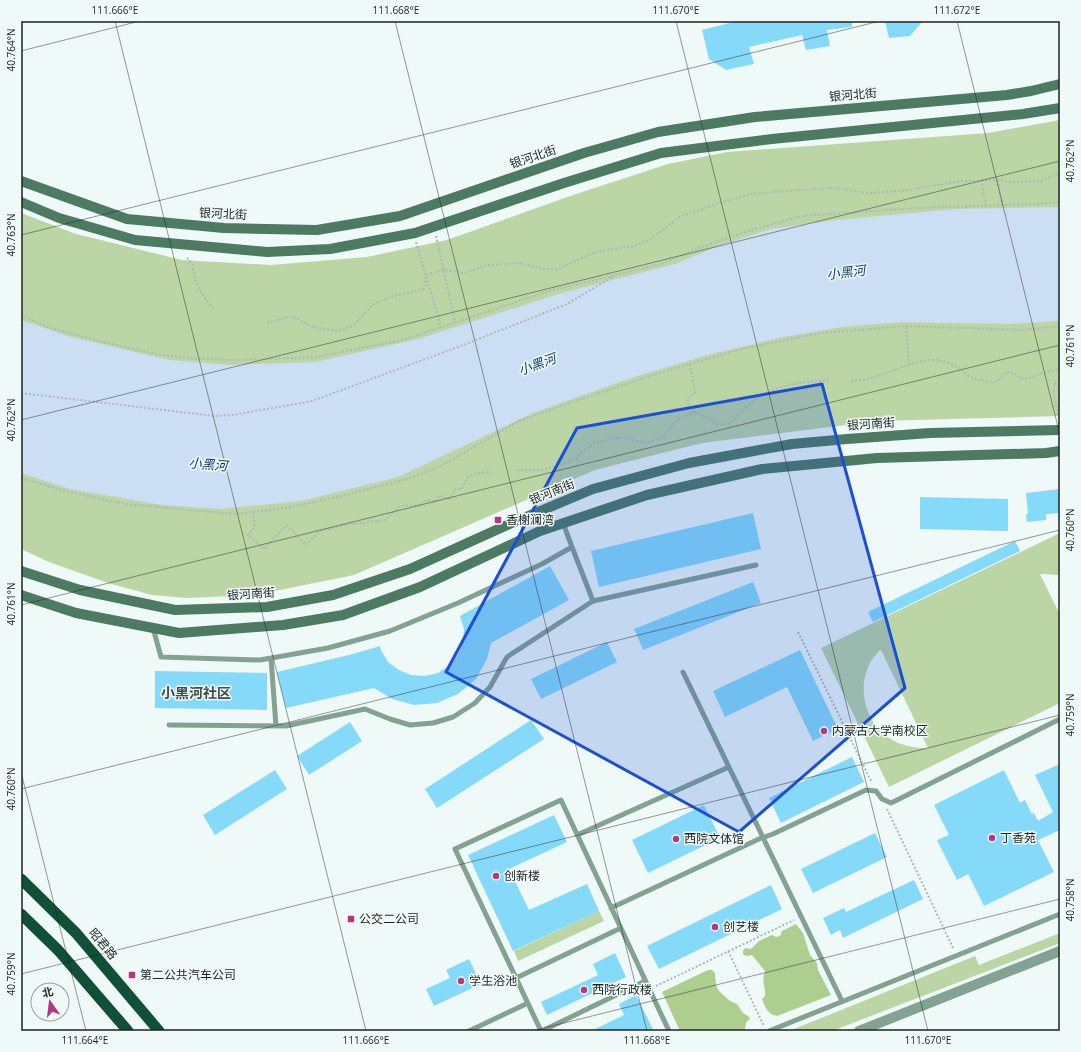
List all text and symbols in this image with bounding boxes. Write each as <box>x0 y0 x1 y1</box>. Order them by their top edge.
text: 111.666°E <box>92 3 138 17</box>
text: 111.668°E <box>373 3 419 17</box>
text: 111.670°E <box>653 3 699 17</box>
text: 111.672°E <box>934 3 980 17</box>
text: 40.764°N <box>4 28 18 72</box>
street label: 银河北街 <box>828 84 878 105</box>
text: 40.762°N <box>1063 139 1077 183</box>
street label: 银河北街 <box>507 141 558 172</box>
street label: 银河北街 <box>199 204 247 223</box>
text: 40.763°N <box>4 213 18 257</box>
water label: 小黑河 <box>826 260 869 283</box>
text: 40.761°N <box>1063 324 1077 368</box>
water label: 小黑河 <box>516 348 561 379</box>
text: 40.762°N <box>4 398 18 442</box>
street label: 银河南街 <box>846 413 896 434</box>
water label: 小黑河 <box>188 453 231 475</box>
street label: 银河南街 <box>526 475 577 508</box>
text: 40.760°N <box>1063 508 1077 552</box>
place label: 香榭澜湾 <box>506 511 554 528</box>
marker: 香榭澜湾 <box>493 515 503 525</box>
text: 40.761°N <box>4 582 18 626</box>
street label: 银河南街 <box>226 583 276 604</box>
district label: 小黑河社区 <box>161 683 231 702</box>
text: 40.759°N <box>1063 693 1077 737</box>
place label: 内蒙古大学南校区 <box>832 722 928 739</box>
marker: 内蒙古大学南校区 <box>819 726 829 736</box>
text: 40.760°N <box>4 767 18 811</box>
place label: 丁香苑 <box>1000 829 1036 846</box>
place label: 西院文体馆 <box>684 830 744 847</box>
marker: 丁香苑 <box>987 833 997 843</box>
marker: 西院文体馆 <box>671 834 681 844</box>
place label: 创新楼 <box>504 867 540 884</box>
marker: 创新楼 <box>491 871 501 881</box>
text: 40.758°N <box>1063 878 1077 922</box>
place label: 公交二公司 <box>359 910 419 927</box>
marker: 公交二公司 <box>346 914 356 924</box>
place label: 创艺楼 <box>723 918 759 935</box>
marker: 创艺楼 <box>710 922 720 932</box>
street label: 昭君路 <box>85 924 121 963</box>
text: 40.759°N <box>4 952 18 996</box>
place label: 第二公共汽车公司 <box>140 966 236 983</box>
marker: 第二公共汽车公司 <box>127 970 137 980</box>
place label: 学生浴池 <box>469 972 517 989</box>
marker: 学生浴池 <box>456 976 466 986</box>
place label: 西院行政楼 <box>592 981 652 998</box>
north arrow <box>30 982 70 1022</box>
text: 北 <box>40 983 55 1000</box>
marker: 西院行政楼 <box>579 985 589 995</box>
text: 111.664°E <box>62 1033 108 1047</box>
text: 111.666°E <box>343 1033 389 1047</box>
text: 111.668°E <box>624 1033 670 1047</box>
text: 111.670°E <box>905 1033 951 1047</box>

